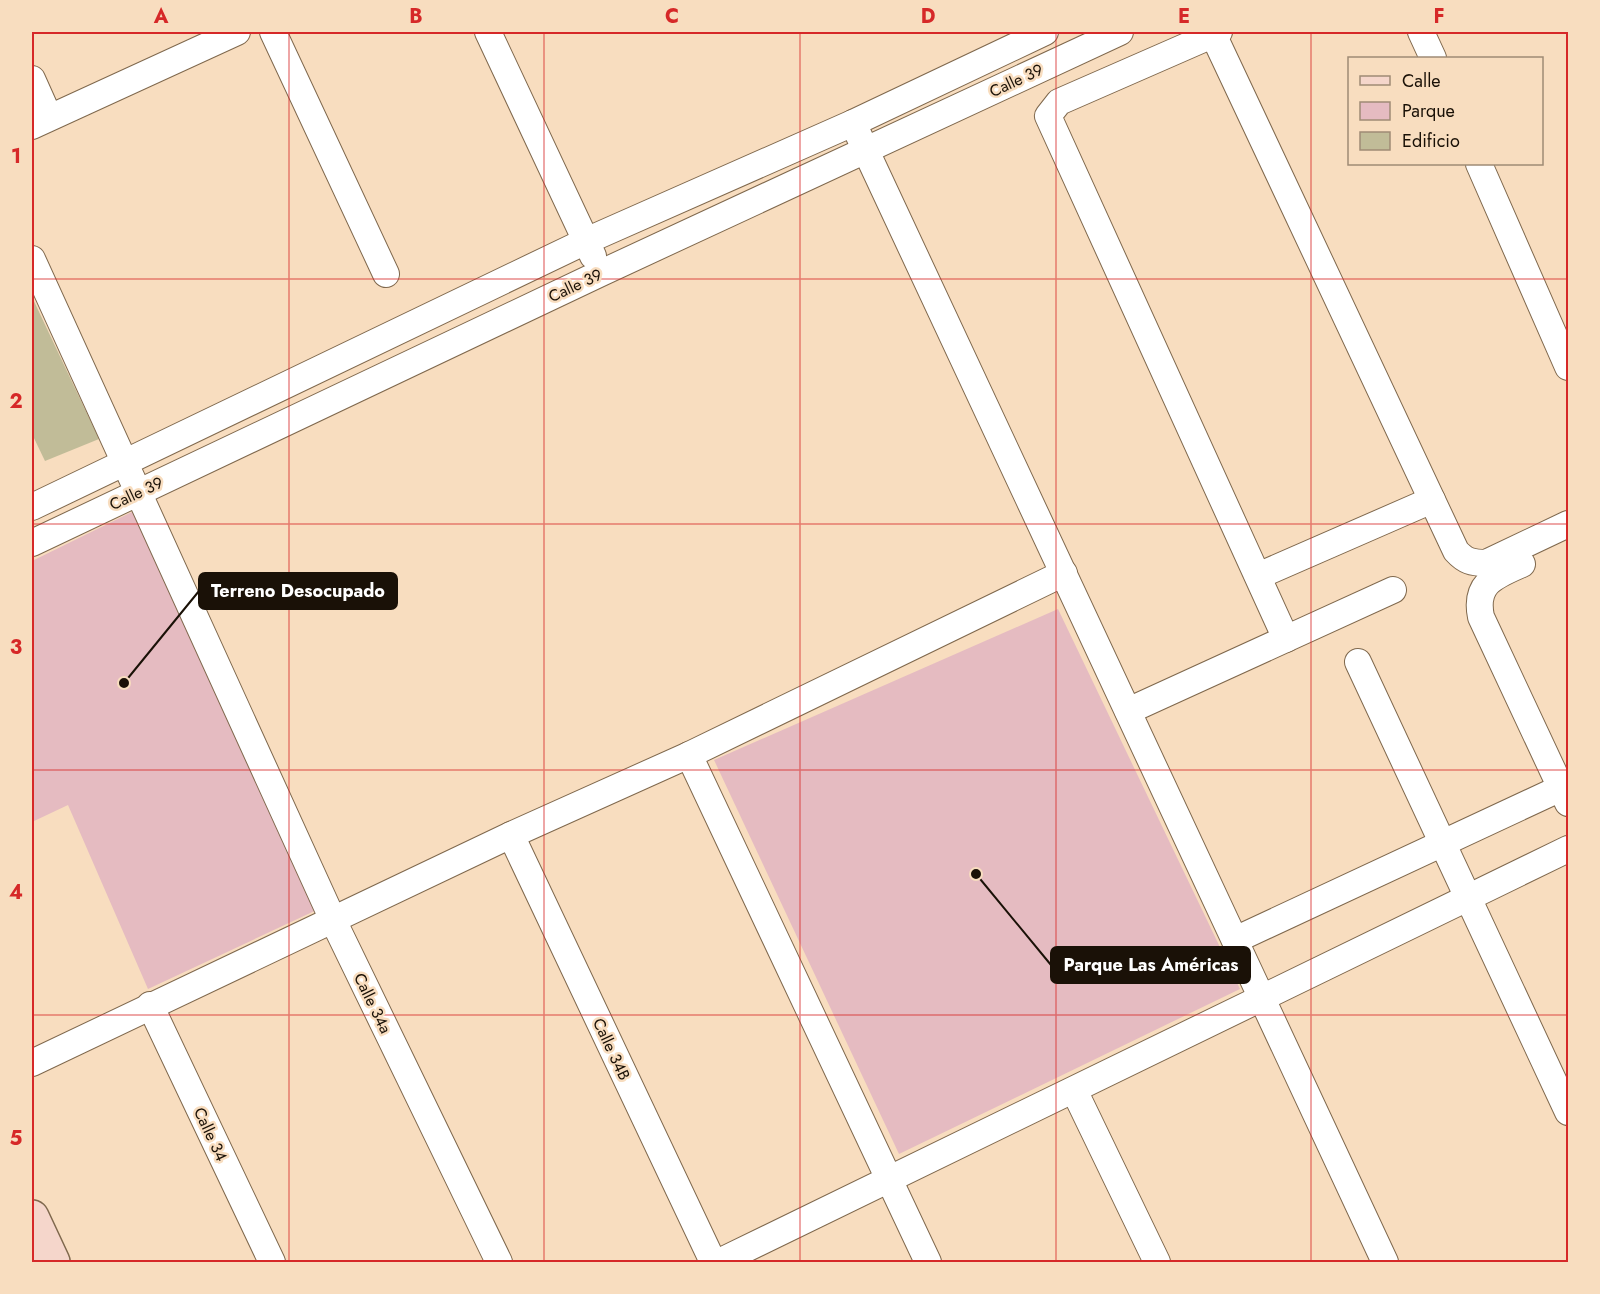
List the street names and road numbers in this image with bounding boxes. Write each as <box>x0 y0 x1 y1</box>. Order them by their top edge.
street label: Calle 39 <box>986 58 1047 103</box>
street label: Calle 39 <box>545 263 606 308</box>
street label: Calle 39 <box>106 471 167 516</box>
street label: Calle 34a <box>348 969 397 1037</box>
street label: Calle 34B <box>587 1014 636 1084</box>
street label: Calle 34 <box>188 1103 233 1165</box>

